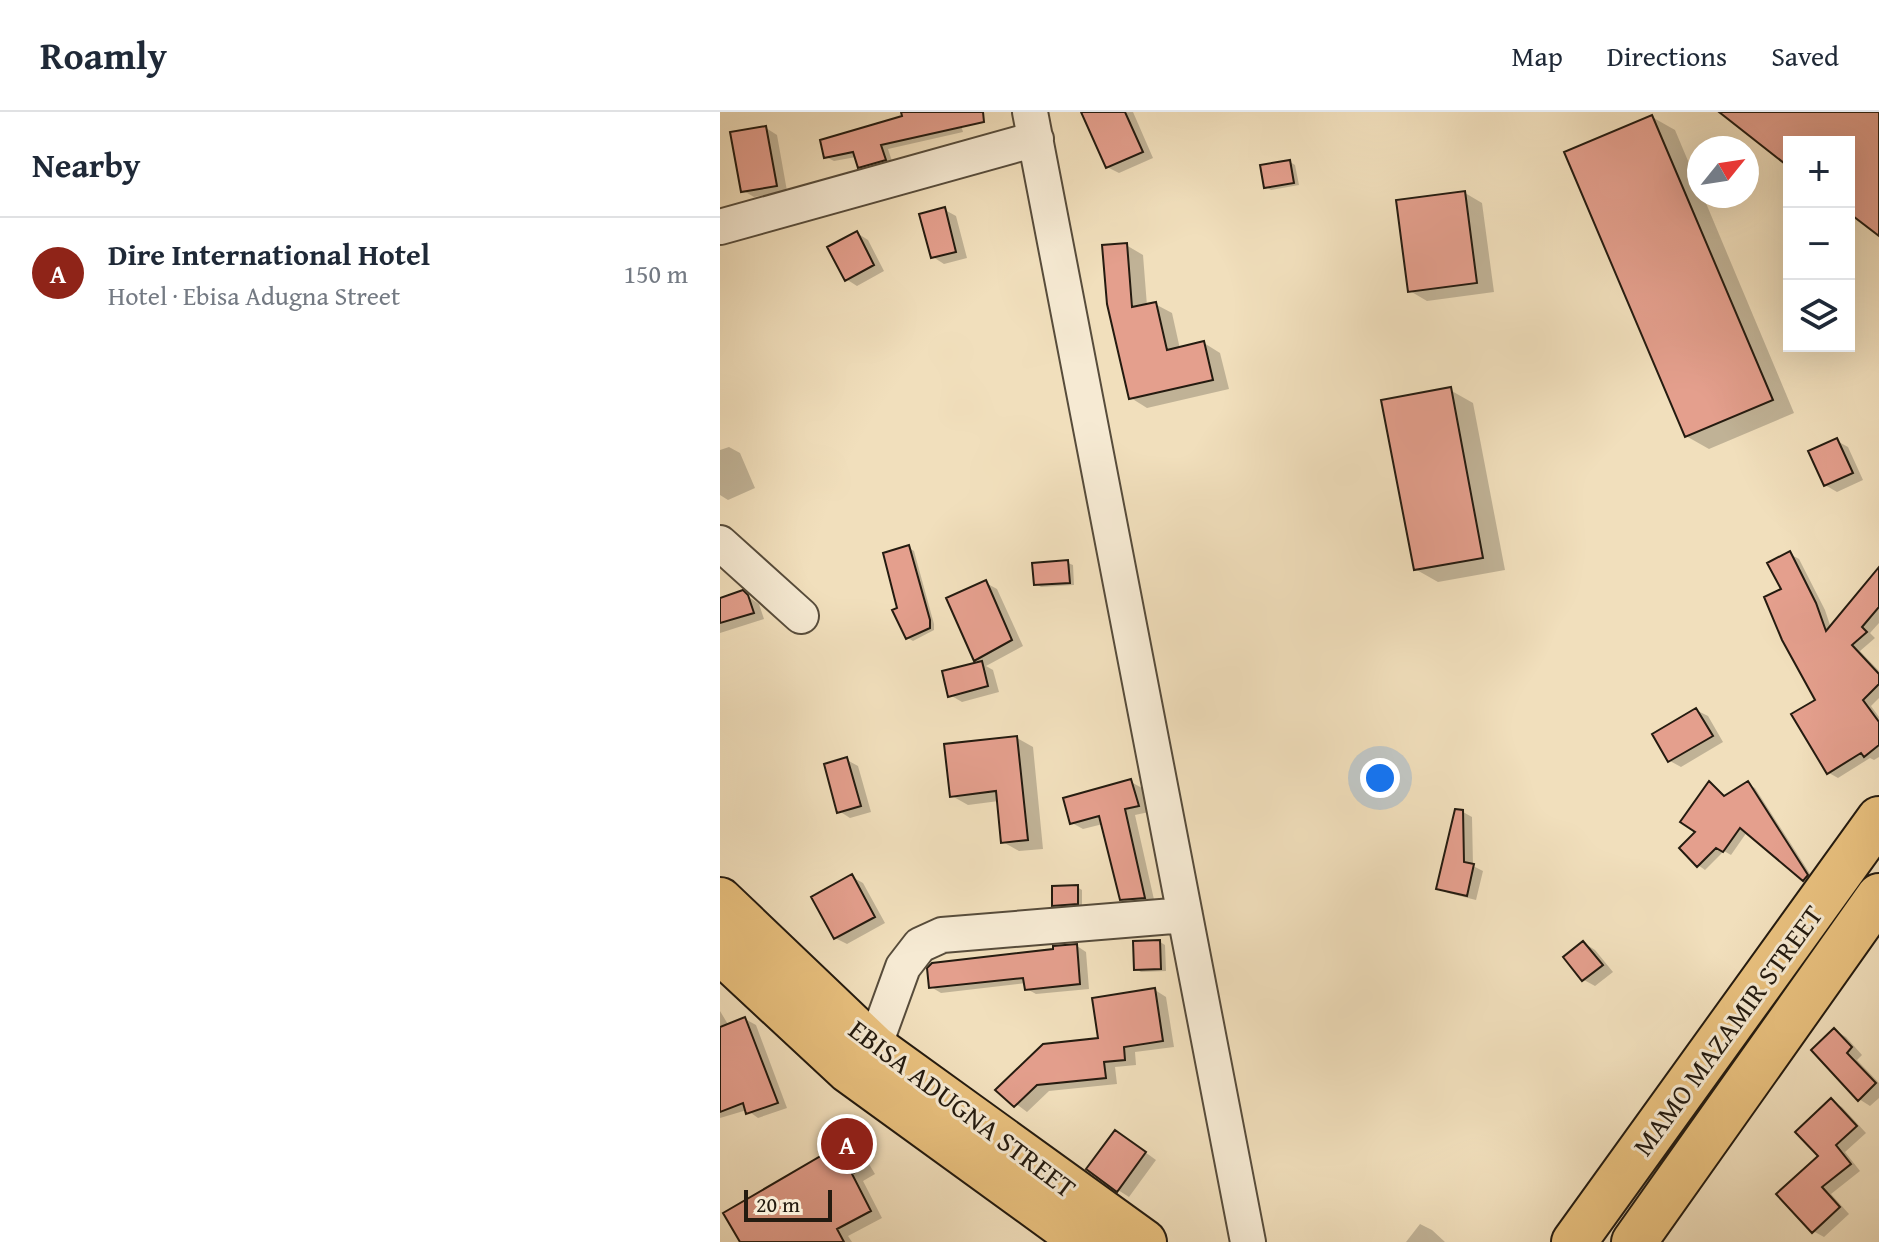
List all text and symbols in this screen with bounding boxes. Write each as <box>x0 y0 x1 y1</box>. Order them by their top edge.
text: Roamly <box>40 27 167 83</box>
text: Map <box>1511 35 1563 76</box>
text: Directions <box>1607 35 1727 76</box>
text: Saved <box>1771 35 1839 76</box>
north arrow <box>1687 136 1759 208</box>
map controls <box>1783 136 1855 352</box>
button: + <box>1783 136 1855 208</box>
text: Nearby <box>32 140 141 189</box>
button: − <box>1783 208 1855 280</box>
text: Dire International Hotel <box>108 232 430 276</box>
text: A <box>50 254 66 293</box>
text: 150 m <box>623 254 688 293</box>
text: Hotel · Ebisa Adugna Street <box>108 276 400 315</box>
button: layers <box>1783 280 1855 352</box>
your location <box>1360 758 1400 798</box>
street label: MAMO MAZAMIR STREET <box>1622 896 1832 1164</box>
street label: EBISA ADUGNA STREET <box>843 1012 1083 1204</box>
pin: A <box>821 1114 873 1174</box>
scale bar <box>744 1186 832 1222</box>
text: 20 m <box>756 1188 800 1220</box>

